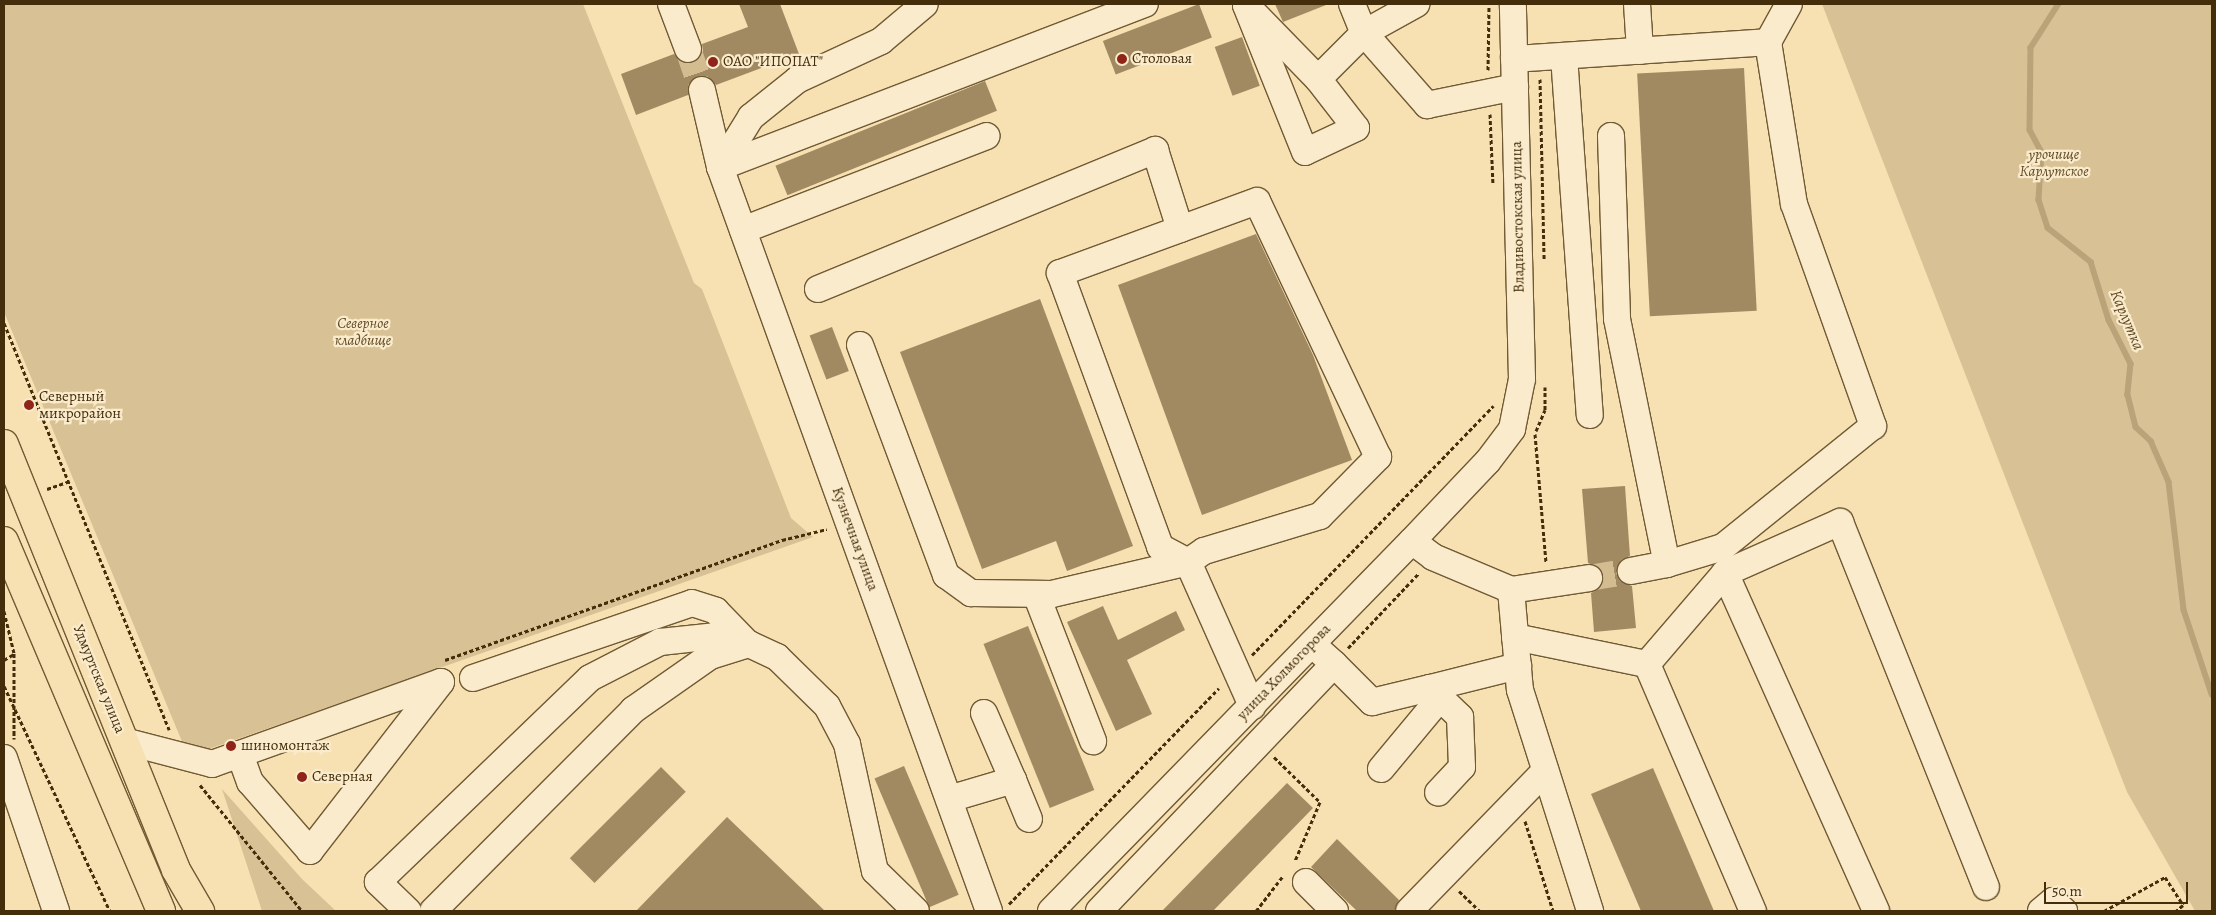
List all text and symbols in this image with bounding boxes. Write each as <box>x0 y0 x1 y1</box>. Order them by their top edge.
place label: Столовая <box>1132 50 1192 68</box>
place label: ОАО "ИПОПАТ" <box>723 53 824 71</box>
marker: Столовая <box>1116 53 1128 65</box>
marker: ОАО "ИПОПАТ" <box>707 56 719 68</box>
street label: Владивостокская улица <box>1508 141 1528 293</box>
park label: урочище Карлутское <box>2019 145 2089 180</box>
water label: Карлутка <box>2106 287 2148 353</box>
park label: Северное кладбище <box>335 314 391 349</box>
place label: Северный микрорайон <box>39 387 121 422</box>
marker: Северный микрорайон <box>23 399 35 411</box>
street label: Кузнечная улица <box>828 485 882 593</box>
street label: улица Холмогорова <box>1234 620 1334 724</box>
street label: Удмуртская улица <box>69 622 129 736</box>
place label: шиномонтаж <box>241 737 330 755</box>
marker: шиномонтаж <box>225 740 237 752</box>
place label: Северная <box>312 768 373 786</box>
marker: Северная <box>296 771 308 783</box>
scale bar <box>2046 872 2190 904</box>
text: 50 m <box>2052 881 2082 901</box>

